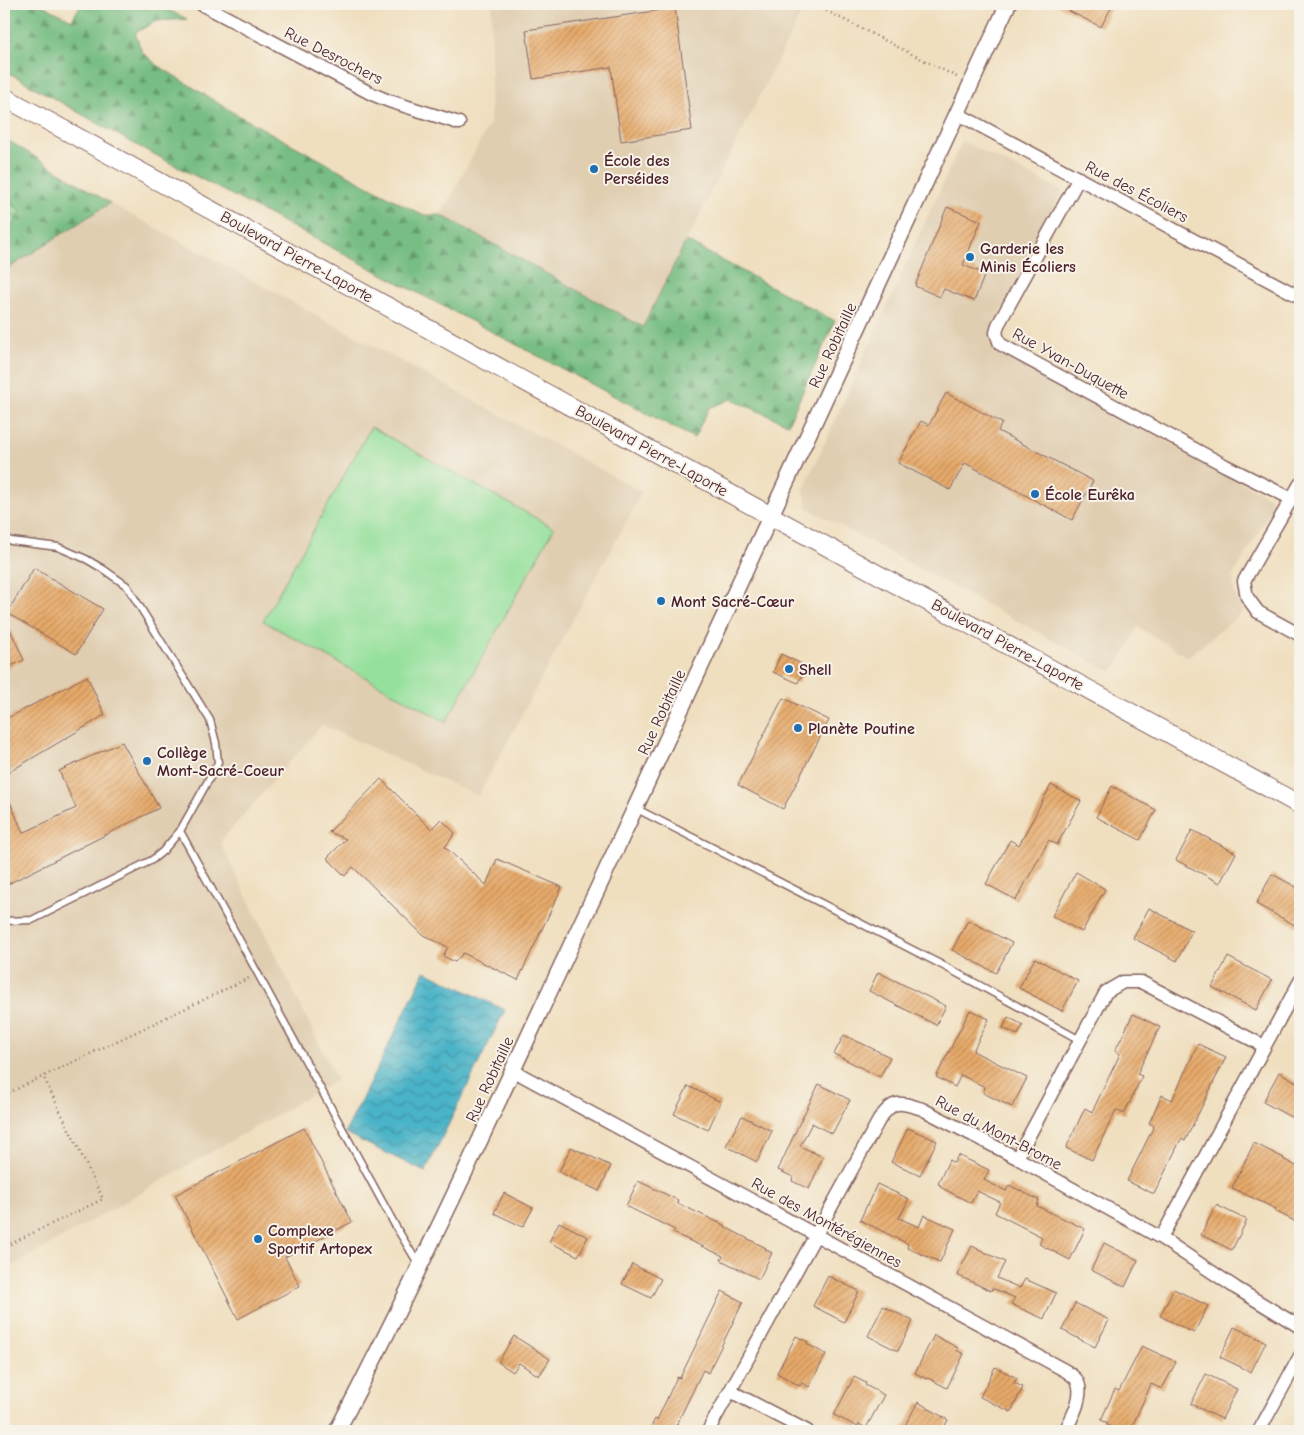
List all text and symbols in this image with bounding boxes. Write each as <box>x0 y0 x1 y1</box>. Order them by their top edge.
street label: Rue Desrochers <box>281 23 386 89</box>
place label: École des Perséides <box>604 151 670 188</box>
street label: Rue des Écoliers <box>1082 156 1192 227</box>
marker: École des Perséides <box>588 163 600 175</box>
street label: Boulevard Pierre-Laporte <box>217 207 376 306</box>
place label: Garderie les Minis Écoliers <box>980 240 1076 276</box>
marker: Garderie les Minis Écoliers <box>964 251 976 263</box>
street label: Rue Robitaille <box>805 300 861 391</box>
street label: Rue Yvan-Duquette <box>1009 325 1132 403</box>
street label: Boulevard Pierre-Laporte <box>572 401 731 500</box>
place label: École Eurêka <box>1045 485 1135 504</box>
marker: École Eurêka <box>1029 488 1041 500</box>
place label: Mont Sacré-Cœur <box>671 593 795 611</box>
marker: Mont Sacré-Cœur <box>655 595 667 607</box>
street label: Boulevard Pierre-Laporte <box>928 595 1087 694</box>
place label: Shell <box>799 661 832 679</box>
marker: Shell <box>783 663 795 675</box>
street label: Rue Robitaille <box>634 667 690 758</box>
place label: Planète Poutine <box>808 720 915 738</box>
marker: Planète Poutine <box>792 722 804 734</box>
place label: Collège Mont-Sacré-Coeur <box>157 744 284 780</box>
marker: Collège Mont-Sacré-Coeur <box>141 755 153 767</box>
street label: Rue Robitaille <box>462 1034 518 1125</box>
street label: Rue du Mont-Brome <box>932 1092 1065 1174</box>
street label: Rue des Montérégiennes <box>748 1174 905 1272</box>
place label: Complexe Sportif Artopex <box>268 1222 372 1258</box>
marker: Complexe Sportif Artopex <box>252 1233 264 1245</box>

